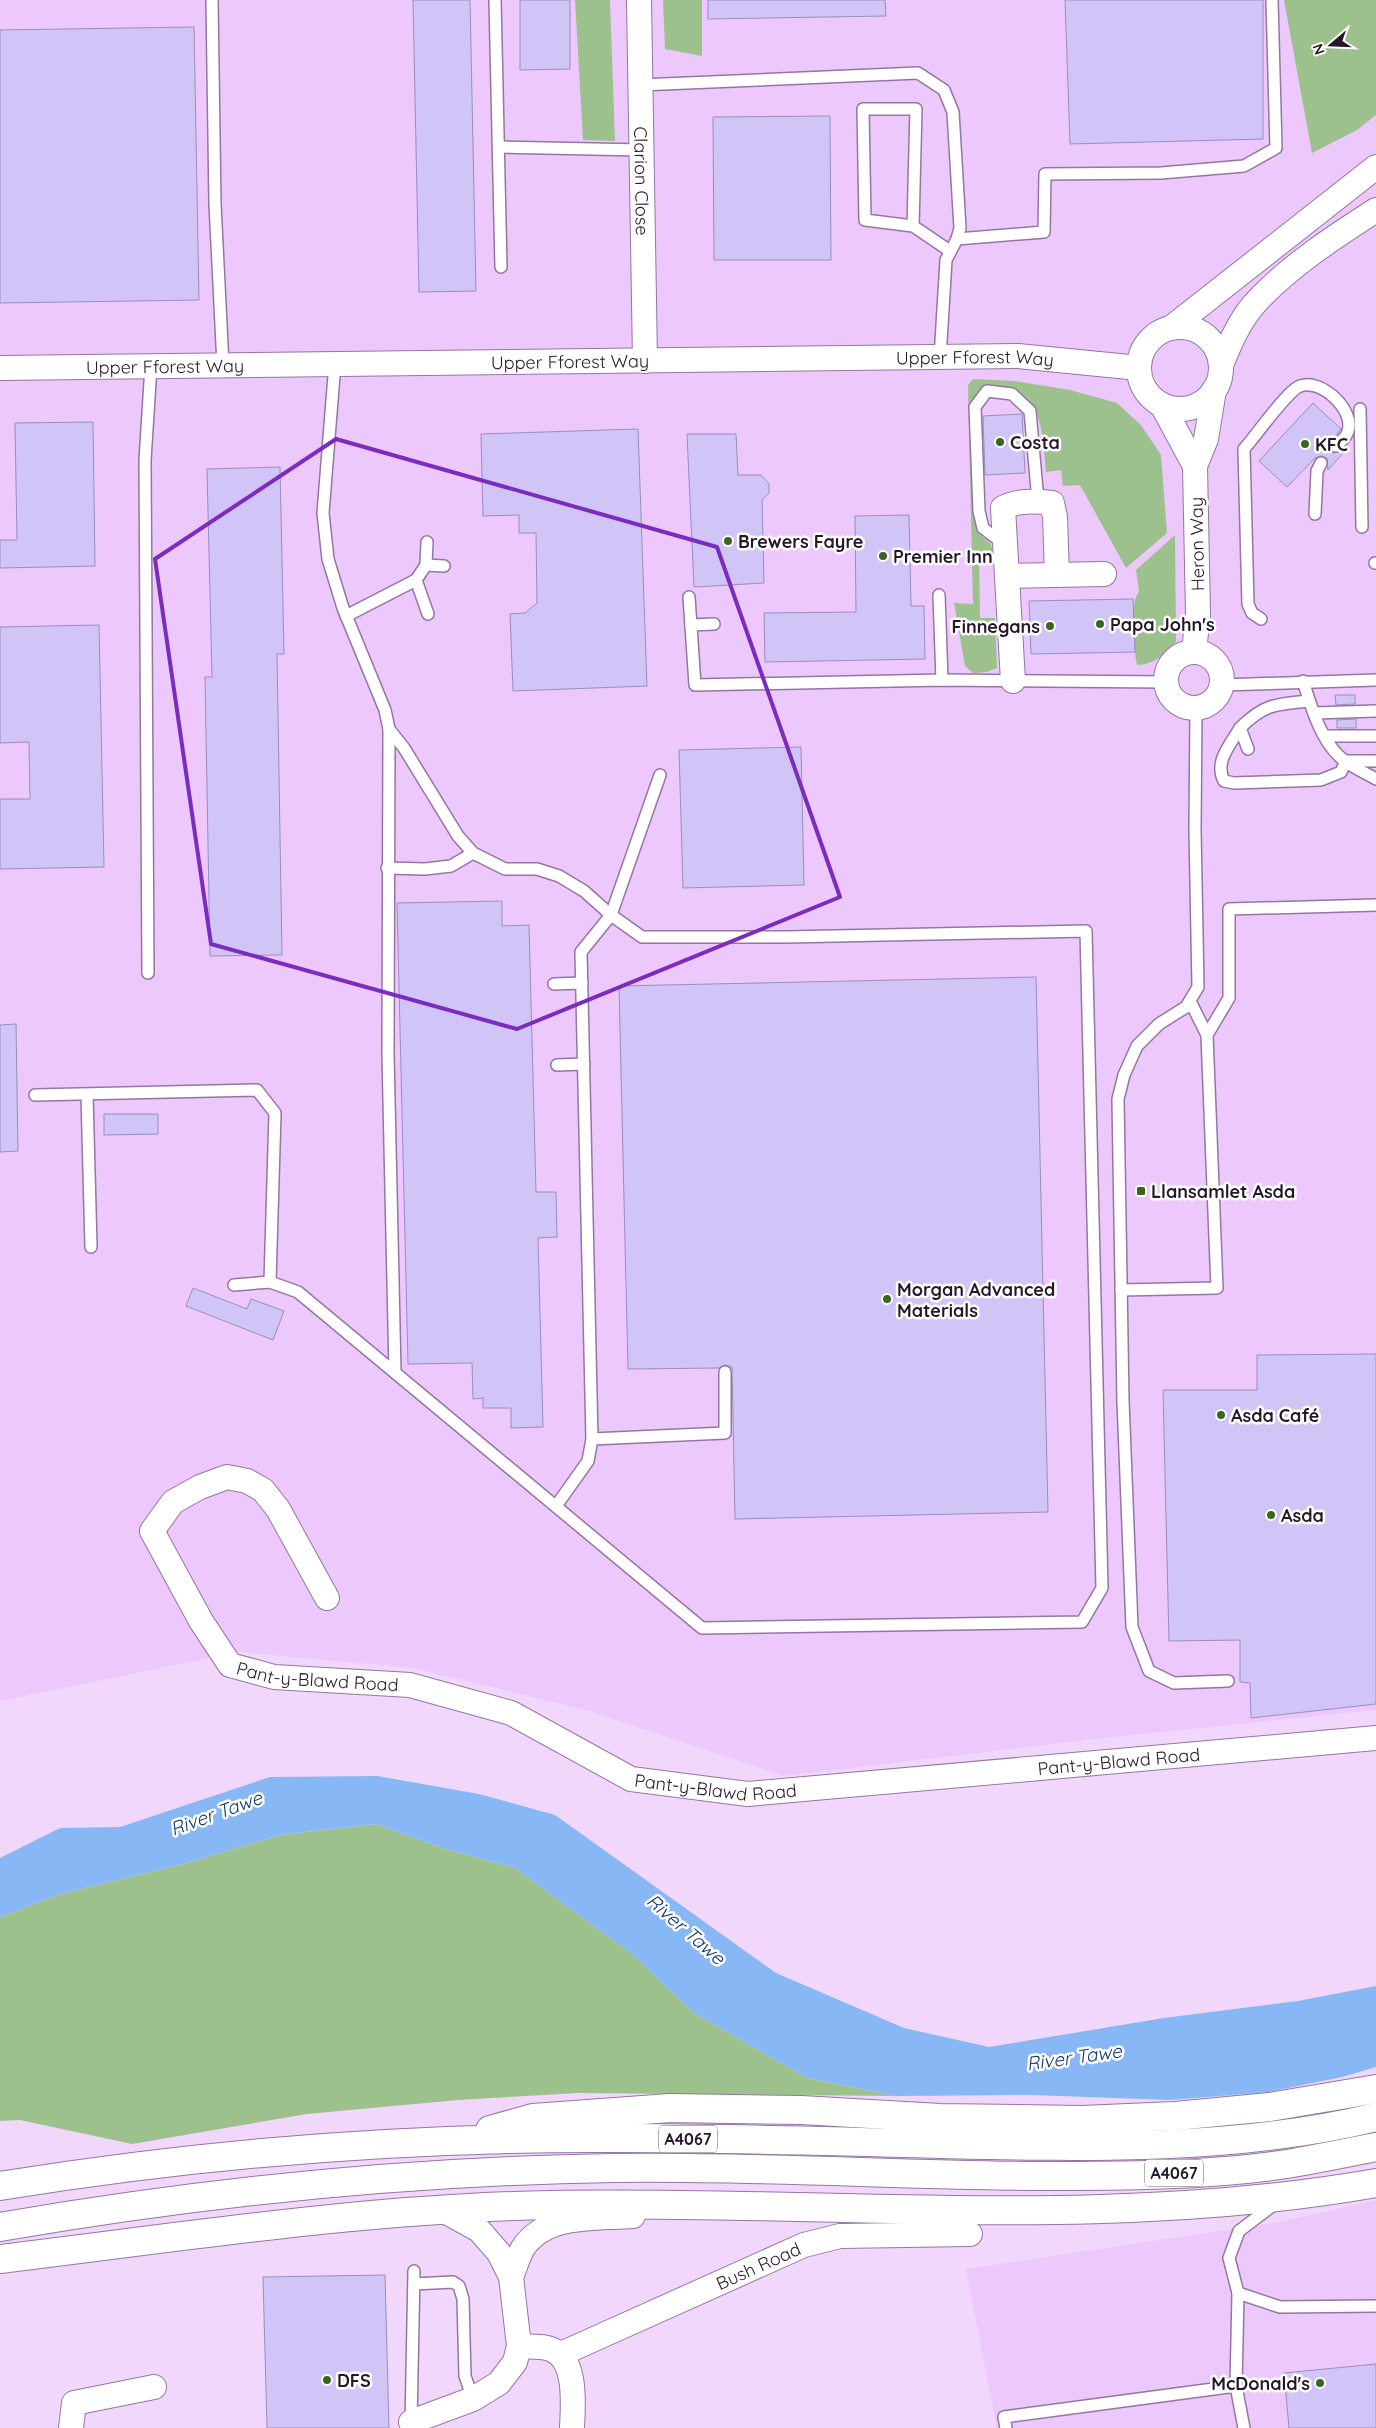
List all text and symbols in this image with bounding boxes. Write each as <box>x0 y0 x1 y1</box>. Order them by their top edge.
north arrow <box>1306 20 1356 70</box>
text: N <box>1309 41 1329 57</box>
street label: Clarion Close <box>630 126 654 236</box>
street label: Upper Fforest Way <box>896 344 1055 371</box>
street label: Upper Fforest Way <box>491 349 649 374</box>
street label: Upper Fforest Way <box>86 354 244 378</box>
place label: Costa <box>1010 431 1060 454</box>
place label: KFC <box>1315 433 1348 456</box>
marker: Costa <box>994 436 1006 448</box>
marker: KFC <box>1299 438 1311 450</box>
street label: Heron Way <box>1185 497 1209 591</box>
place label: Brewers Fayre <box>738 530 863 553</box>
marker: Brewers Fayre <box>722 535 734 547</box>
place label: Premier Inn <box>893 545 993 568</box>
marker: Premier Inn <box>877 550 889 562</box>
place label: Papa John's <box>1110 613 1215 636</box>
place label: Finnegans <box>952 615 1040 638</box>
marker: Papa John's <box>1094 618 1106 630</box>
marker: Finnegans <box>1044 620 1056 632</box>
place label: Llansamlet Asda <box>1151 1180 1295 1203</box>
marker: Llansamlet Asda <box>1135 1185 1147 1197</box>
place label: Morgan Advanced Materials <box>897 1278 1055 1322</box>
marker: Morgan Advanced Materials <box>881 1293 893 1305</box>
place label: Asda Café <box>1231 1404 1319 1427</box>
marker: Asda Café <box>1215 1409 1227 1421</box>
place label: Asda <box>1281 1504 1324 1527</box>
marker: Asda <box>1265 1509 1277 1521</box>
street label: Pant-y-Blawd Road <box>234 1656 399 1696</box>
street label: Pant-y-Blawd Road <box>1037 1742 1201 1780</box>
street label: Pant-y-Blawd Road <box>633 1768 798 1806</box>
water label: River Tawe <box>167 1785 266 1841</box>
water label: River Tawe <box>642 1888 731 1970</box>
water label: River Tawe <box>1025 2038 1124 2076</box>
road number: A4067 <box>659 2126 717 2152</box>
road number: A4067 <box>1145 2160 1203 2186</box>
street label: Bush Road <box>712 2237 804 2295</box>
place label: DFS <box>337 2369 371 2392</box>
place label: McDonald's <box>1211 2372 1310 2395</box>
marker: DFS <box>321 2374 333 2386</box>
marker: McDonald's <box>1314 2377 1326 2389</box>

